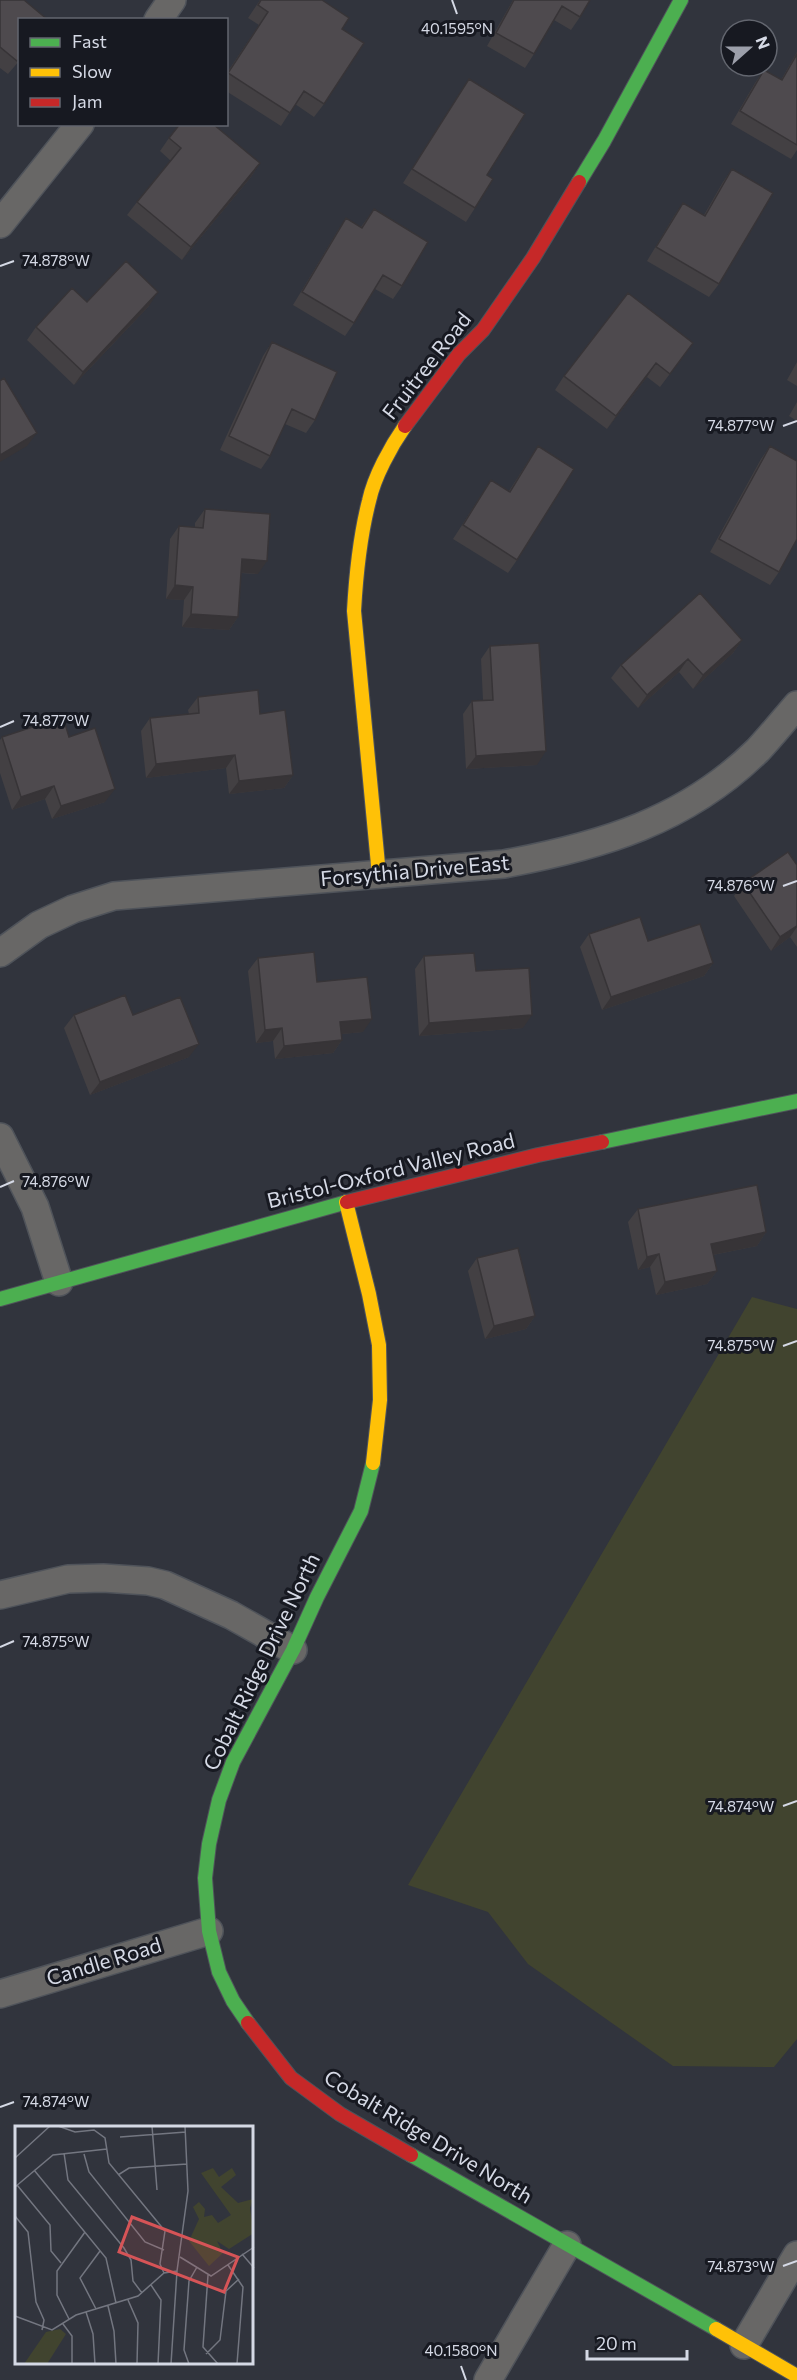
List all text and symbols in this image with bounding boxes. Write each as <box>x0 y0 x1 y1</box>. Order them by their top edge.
legend <box>18 18 228 126</box>
north arrow <box>719 18 779 78</box>
text: 40.1595°N <box>421 19 493 37</box>
text: Fast <box>72 30 107 52</box>
text: N <box>752 33 774 51</box>
text: Slow <box>72 60 112 82</box>
text: Jam <box>72 90 102 112</box>
text: 74.878°W <box>22 251 90 269</box>
street label: Fruitree Road <box>376 307 475 424</box>
text: 74.877°W <box>708 416 774 434</box>
text: 74.877°W <box>23 711 89 729</box>
street label: Forsythia Drive East <box>319 849 510 890</box>
text: 74.876°W <box>707 876 775 894</box>
street label: Bristol-Oxford Valley Road <box>264 1127 517 1212</box>
text: 74.876°W <box>22 1172 90 1190</box>
text: 74.875°W <box>707 1336 775 1354</box>
street label: Cobalt Ridge Drive North <box>197 1549 324 1774</box>
text: 74.875°W <box>22 1632 90 1650</box>
text: 74.874°W <box>708 1797 774 1815</box>
street label: Candle Road <box>43 1931 164 1990</box>
street label: Cobalt Ridge Drive North <box>320 2064 537 2208</box>
text: 74.874°W <box>23 2092 89 2110</box>
inset map <box>15 2126 254 2365</box>
text: 74.873°W <box>707 2257 775 2275</box>
scale bar <box>587 2323 688 2361</box>
text: 20 m <box>596 2332 637 2354</box>
text: 40.1580°N <box>424 2341 498 2359</box>

